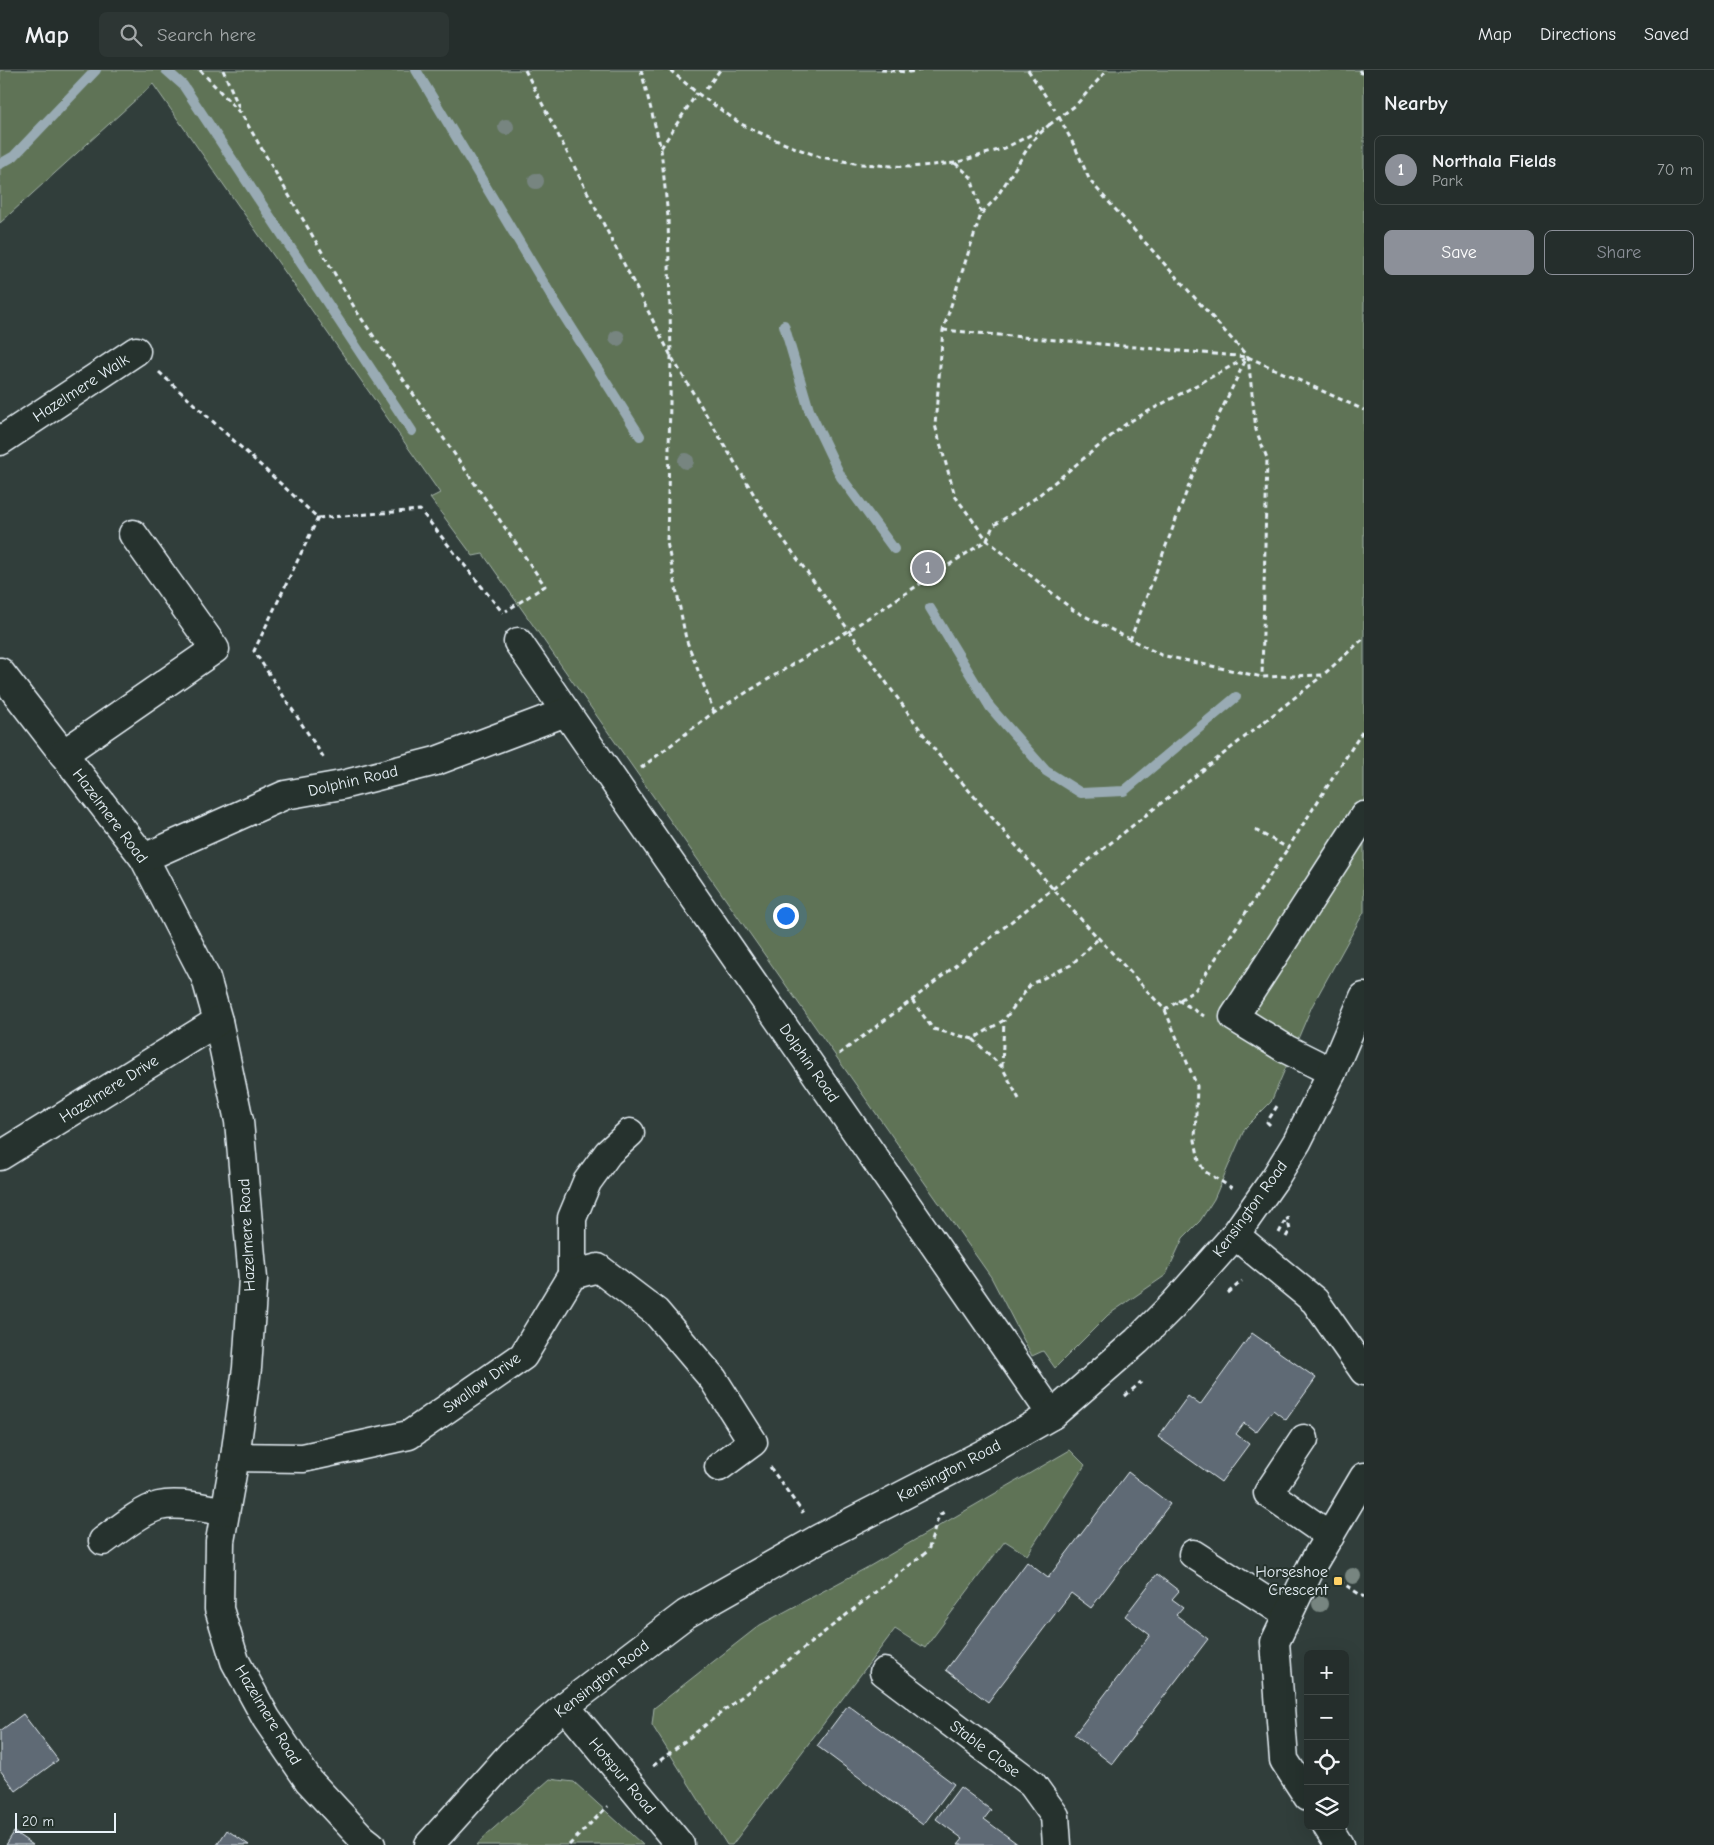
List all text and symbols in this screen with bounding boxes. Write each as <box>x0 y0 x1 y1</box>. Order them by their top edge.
search box <box>99 12 449 57</box>
text: Map <box>25 21 69 49</box>
icon: search <box>117 21 145 49</box>
text: Search here <box>157 24 256 46</box>
text: Map <box>1478 24 1512 45</box>
text: Directions <box>1540 24 1616 45</box>
text: Saved <box>1644 24 1689 45</box>
text: Nearby <box>1384 91 1448 115</box>
text: Northala Fields <box>1432 150 1556 172</box>
text: 1 <box>1398 161 1404 179</box>
text: 70 m <box>1657 161 1693 179</box>
text: Park <box>1432 172 1463 190</box>
button: Save <box>1384 230 1534 275</box>
button: Share <box>1544 230 1694 275</box>
street label: Hazelmere Walk <box>30 350 133 426</box>
pin: 1 <box>912 549 944 587</box>
street label: Dolphin Road <box>306 762 400 800</box>
street label: Hazelmere Road <box>69 765 151 867</box>
your location <box>773 903 799 929</box>
street label: Dolphin Road <box>775 1020 843 1106</box>
street label: Hazelmere Drive <box>56 1051 162 1127</box>
street label: Kensington Road <box>1209 1157 1291 1261</box>
street label: Hazelmere Road <box>235 1178 259 1292</box>
street label: Swallow Drive <box>440 1349 524 1417</box>
street label: Kensington Road <box>894 1436 1004 1506</box>
place label: Horseshoe Crescent <box>1255 1563 1328 1599</box>
marker: Horseshoe Crescent <box>1332 1575 1344 1587</box>
street label: Kensington Road <box>551 1637 653 1721</box>
map controls <box>1304 1650 1349 1830</box>
button: + <box>1304 1650 1349 1695</box>
street label: Hazelmere Road <box>231 1662 305 1768</box>
button: − <box>1304 1695 1349 1740</box>
street label: Stable Close <box>946 1717 1024 1781</box>
street label: Hotspur Road <box>585 1734 659 1818</box>
button: locate <box>1304 1740 1349 1785</box>
button: layers <box>1304 1785 1349 1830</box>
scale bar <box>15 1810 116 1833</box>
text: 20 m <box>22 1813 54 1830</box>

